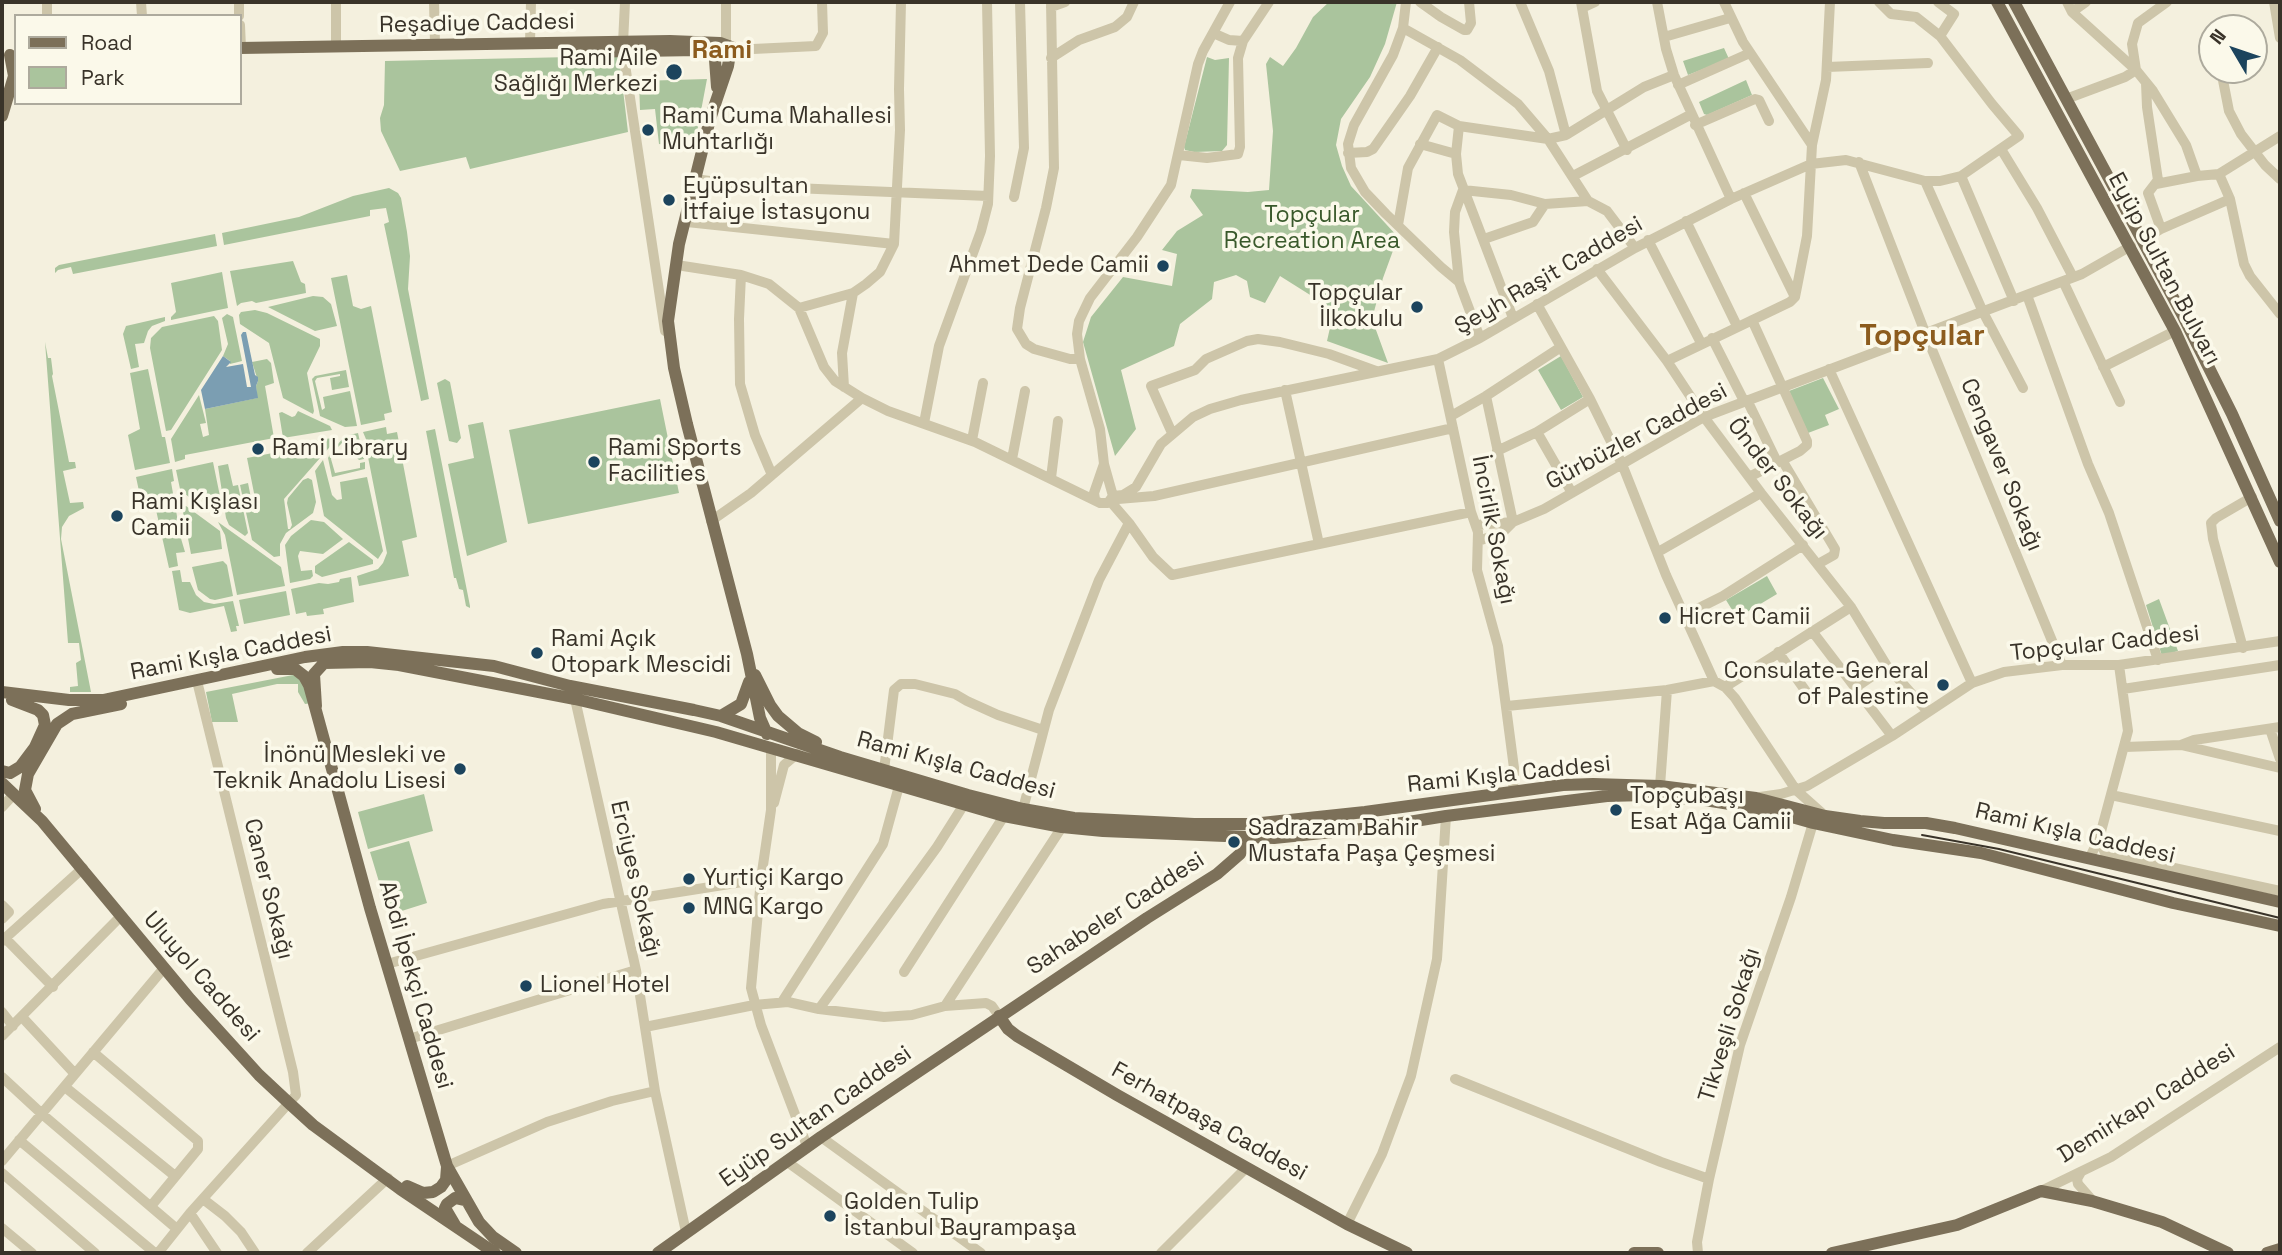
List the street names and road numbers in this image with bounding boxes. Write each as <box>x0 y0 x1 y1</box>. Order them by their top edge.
street label: Reşadiye Caddesi <box>379 8 575 40</box>
street label: Eyüp Sultan Bulvarı <box>2102 168 2226 370</box>
street label: Şeyh Raşit Caddesi <box>1450 211 1648 341</box>
street label: Cengaver Sokağı <box>1954 375 2048 555</box>
street label: Gürbüzler Caddesi <box>1542 378 1732 496</box>
street label: Önder Sokağı <box>1721 413 1833 545</box>
street label: İncirlik Sokağı <box>1465 453 1521 607</box>
street label: Topçular Caddesi <box>2009 620 2201 668</box>
street label: Rami Kışla Caddesi <box>128 621 334 687</box>
street label: Rami Kışla Caddesi <box>854 726 1058 806</box>
street label: Rami Kışla Caddesi <box>1406 751 1612 799</box>
street label: Erciyes Sokağı <box>604 798 666 960</box>
street label: Rami Kışla Caddesi <box>1972 798 2178 870</box>
street label: Caner Sokağı <box>237 816 299 962</box>
street label: Sahabeler Caddesi <box>1022 846 1210 982</box>
street label: Abdi İpekçi Caddesi <box>372 878 458 1092</box>
street label: Uluyol Caddesi <box>137 906 265 1048</box>
street label: Tikveşli Sokağı <box>1693 945 1767 1105</box>
street label: Demirkapı Caddesi <box>2053 1038 2241 1170</box>
street label: Eyüp Sultan Caddesi <box>715 1040 917 1194</box>
street label: Ferhatpaşa Caddesi <box>1106 1057 1312 1187</box>

